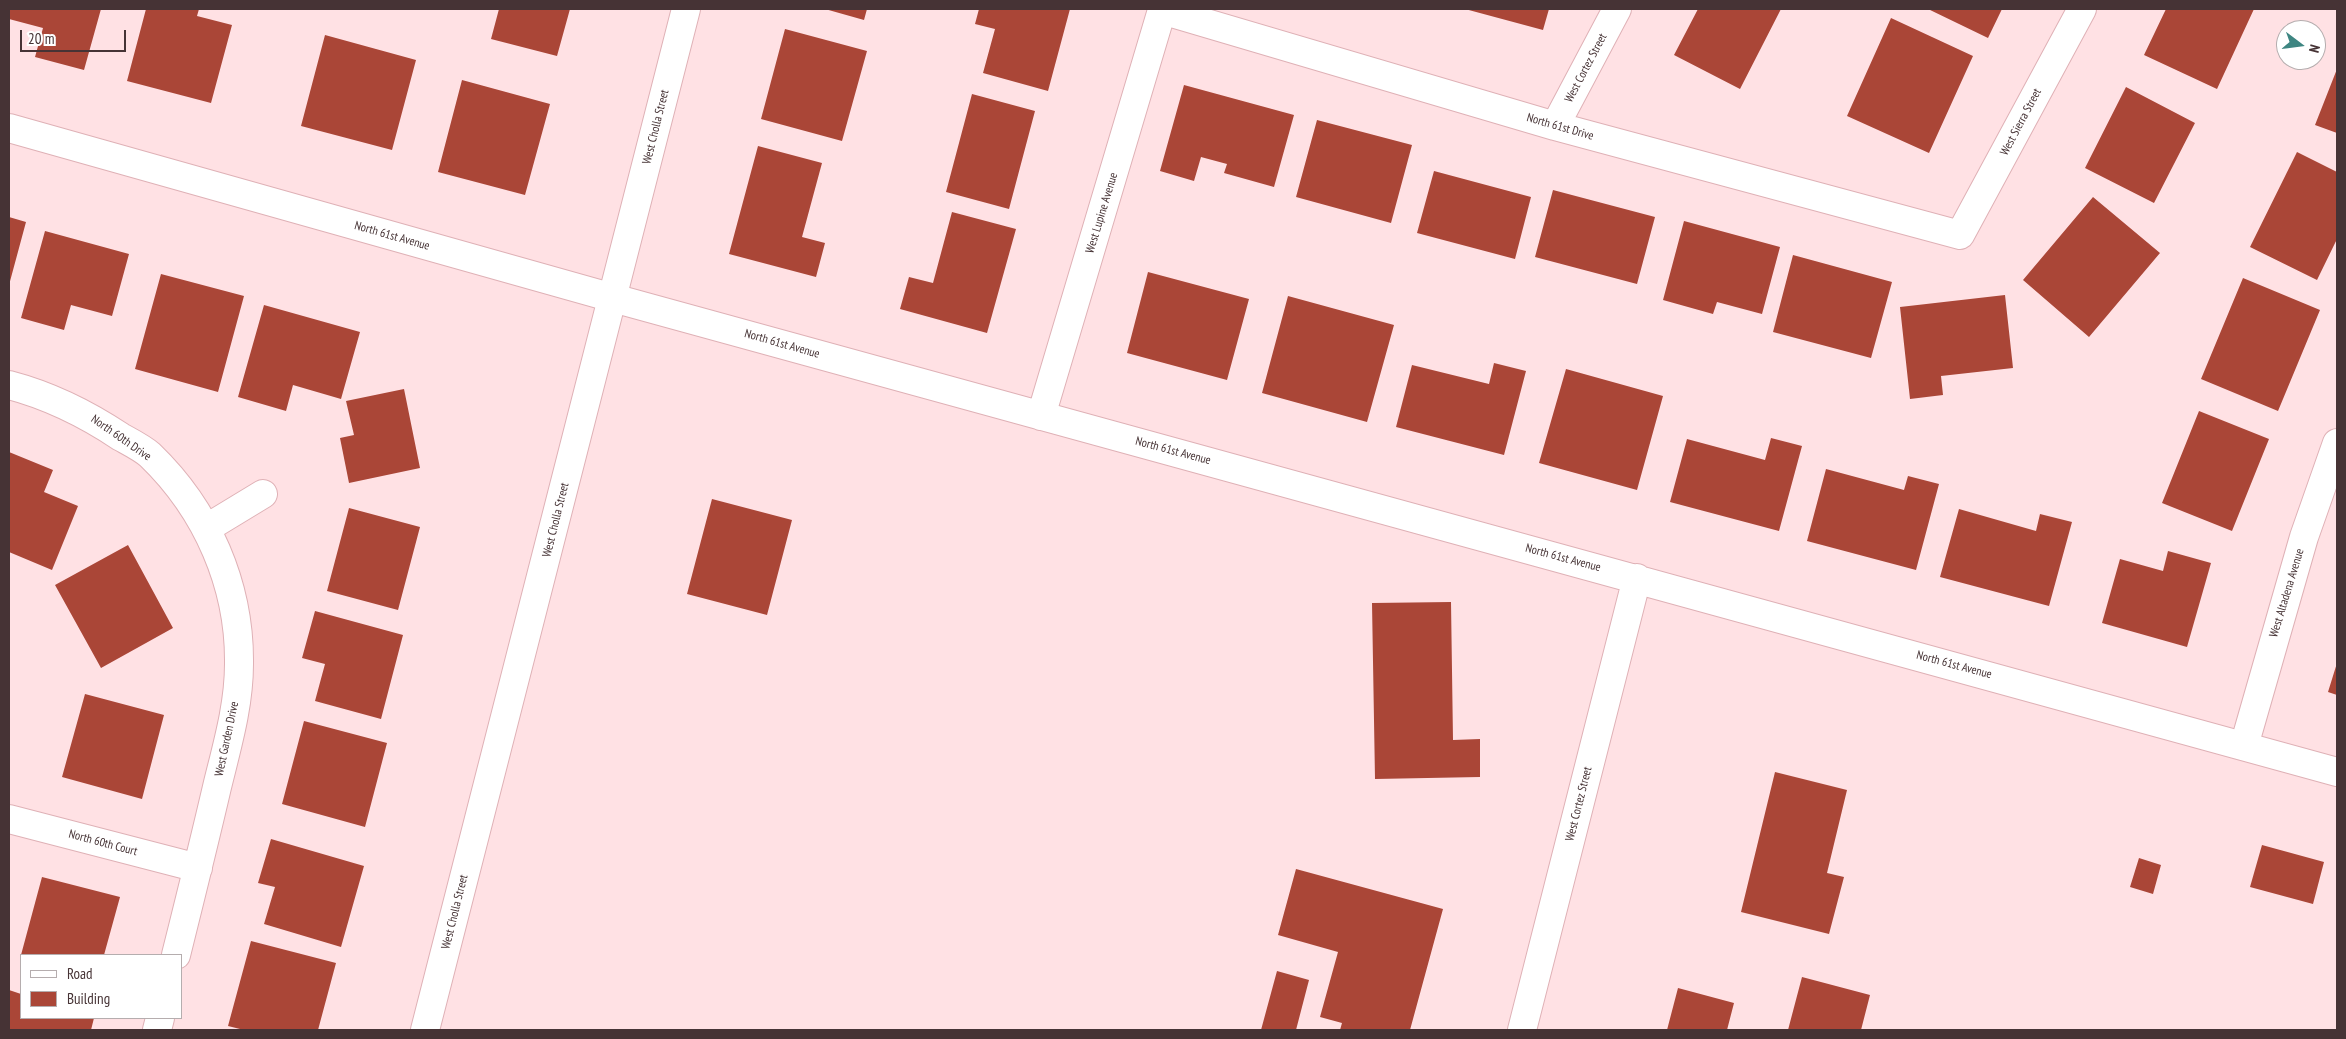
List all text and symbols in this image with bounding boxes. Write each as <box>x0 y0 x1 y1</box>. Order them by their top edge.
scale bar <box>22 20 129 52</box>
north arrow <box>2276 20 2326 70</box>
text: 20 m <box>28 29 54 48</box>
street label: West Cortez Street <box>1562 31 1610 105</box>
text: N <box>2305 43 2324 55</box>
street label: West Sierra Street <box>1997 86 2045 158</box>
street label: West Cholla Street <box>640 88 672 166</box>
street label: North 61st Drive <box>1525 111 1595 143</box>
street label: West Lupine Avenue <box>1083 171 1121 255</box>
street label: North 61st Avenue <box>353 218 431 254</box>
street label: North 61st Avenue <box>743 326 821 362</box>
street label: North 60th Drive <box>88 412 154 464</box>
street label: North 61st Avenue <box>1134 434 1212 468</box>
street label: West Cholla Street <box>540 481 572 559</box>
street label: North 61st Avenue <box>1524 541 1602 575</box>
street label: West Altadena Avenue <box>2267 547 2307 639</box>
street label: North 61st Avenue <box>1915 648 1993 682</box>
street label: West Garden Drive <box>212 700 242 778</box>
street label: West Cortez Street <box>1563 765 1595 843</box>
street label: North 60th Court <box>67 827 139 859</box>
street label: West Cholla Street <box>439 873 471 951</box>
legend <box>20 954 182 1019</box>
text: Road <box>67 964 93 983</box>
text: Building <box>67 989 110 1008</box>

